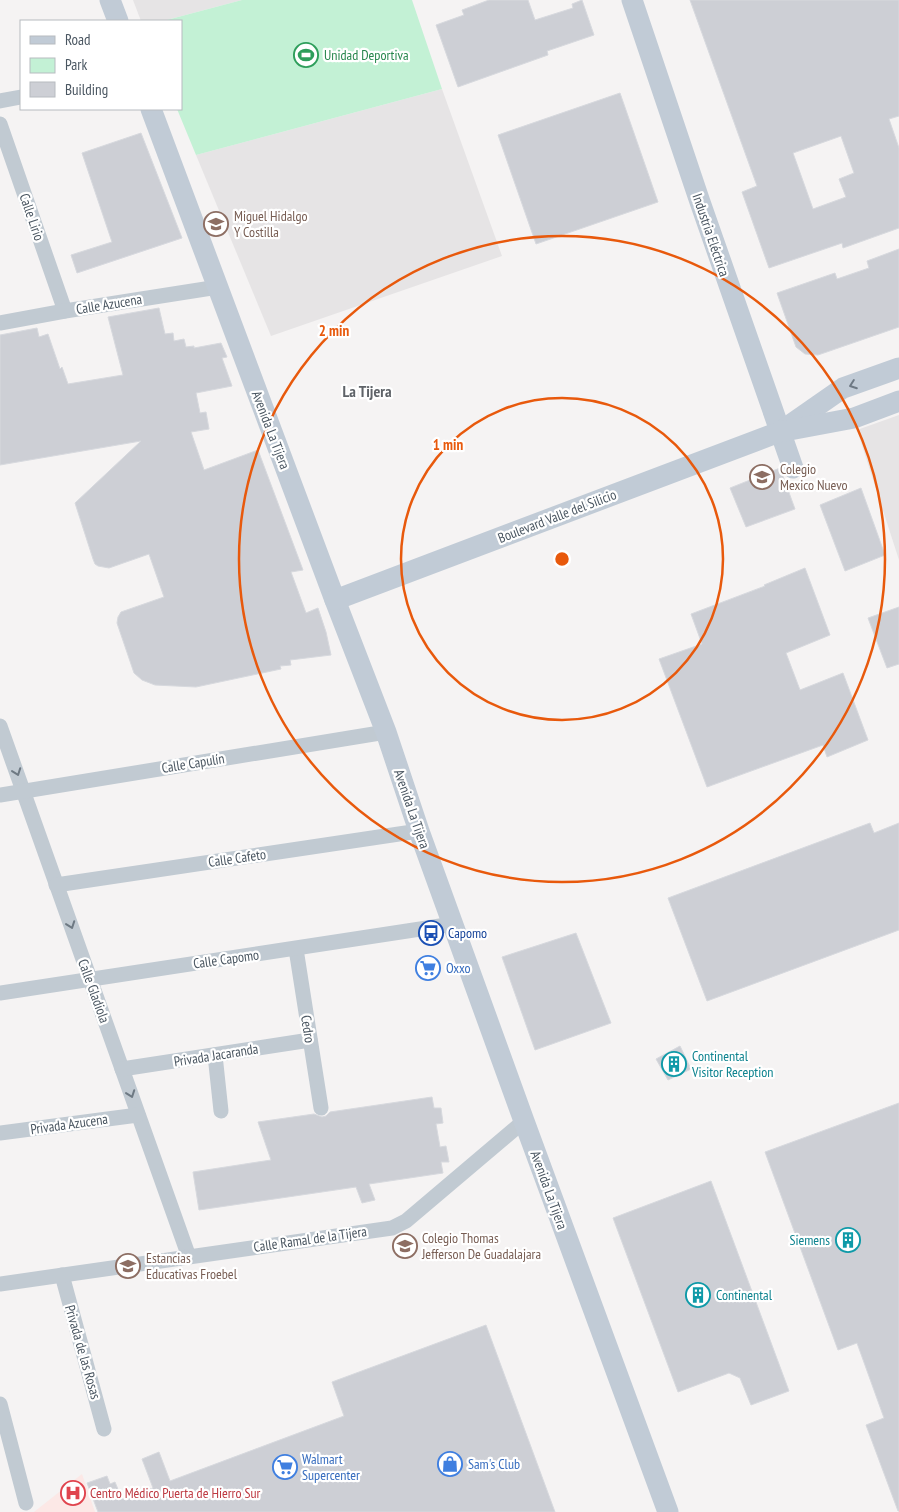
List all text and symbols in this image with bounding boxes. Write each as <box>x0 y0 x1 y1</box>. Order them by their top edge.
legend <box>20 20 182 110</box>
text: Road <box>65 30 91 49</box>
sports icon: Unidad Deportiva <box>293 42 319 68</box>
place label: Unidad Deportiva <box>324 46 409 64</box>
text: Park <box>65 55 87 74</box>
text: Building <box>65 80 108 99</box>
street label: Calle Lirio <box>16 191 48 243</box>
street label: Industria Eléctrica <box>688 191 734 279</box>
place label: Miguel Hidalgo Y Costilla <box>234 207 308 241</box>
school or university icon: Miguel Hidalgo Y Costilla <box>203 211 229 237</box>
street label: Calle Azucena <box>75 290 143 318</box>
text: 2 min <box>319 321 349 340</box>
one-way arrow <box>849 379 858 389</box>
district label: La Tijera <box>342 381 392 401</box>
street label: Avenida La Tijera <box>248 388 294 472</box>
text: 1 min <box>433 435 463 454</box>
place label: Colegio Mexico Nuevo <box>780 460 848 494</box>
school or university icon: Colegio Mexico Nuevo <box>749 464 775 490</box>
street label: Boulevard Valle del Silicio <box>495 485 619 547</box>
centre of rings <box>553 550 571 568</box>
street label: Calle Capulín <box>160 749 226 777</box>
one-way arrow <box>11 767 21 775</box>
street label: Avenida La Tijera <box>390 767 434 851</box>
street label: Calle Cafeto <box>207 845 267 871</box>
one-way arrow <box>65 920 75 929</box>
bus stop icon: Capomo <box>418 920 444 946</box>
place label: Capomo <box>448 924 487 942</box>
street label: Calle Capomo <box>192 945 260 973</box>
supermarket icon: Oxxo <box>415 955 441 981</box>
street label: Calle Gladiola <box>74 957 114 1025</box>
place label: Oxxo <box>446 959 471 977</box>
street label: Cedro <box>297 1014 319 1044</box>
street label: Privada Jacaranda <box>172 1039 260 1071</box>
place label: Continental Visitor Reception <box>691 1047 773 1081</box>
building icon: Continental Visitor Reception <box>661 1051 687 1077</box>
one-way arrow <box>125 1090 135 1098</box>
street label: Privada Azucena <box>29 1110 109 1138</box>
street label: Avenida La Tijera <box>526 1148 572 1232</box>
street label: Calle Ramal de la Tijera <box>252 1222 368 1256</box>
building icon: Siemens <box>835 1227 861 1253</box>
place label: Colegio Thomas Jefferson De Guadalajara <box>421 1229 541 1263</box>
place label: Siemens <box>789 1231 830 1249</box>
school or university icon: Colegio Thomas Jefferson De Guadalajara <box>392 1233 418 1259</box>
place label: Estancias Educativas Froebel <box>146 1249 238 1283</box>
school or university icon: Estancias Educativas Froebel <box>115 1253 141 1279</box>
building icon: Continental <box>685 1282 711 1308</box>
place label: Continental <box>716 1286 773 1304</box>
street label: Privada de las Rosas <box>61 1303 105 1401</box>
place label: Walmart Supercenter <box>302 1450 360 1484</box>
shop icon: Sam's Club <box>437 1451 463 1477</box>
supermarket icon: Walmart Supercenter <box>272 1454 298 1480</box>
place label: Sam's Club <box>468 1455 520 1473</box>
hospital icon: Centro Médico Puerta de Hierro Sur <box>60 1480 86 1506</box>
place label: Centro Médico Puerta de Hierro Sur <box>90 1484 260 1502</box>

